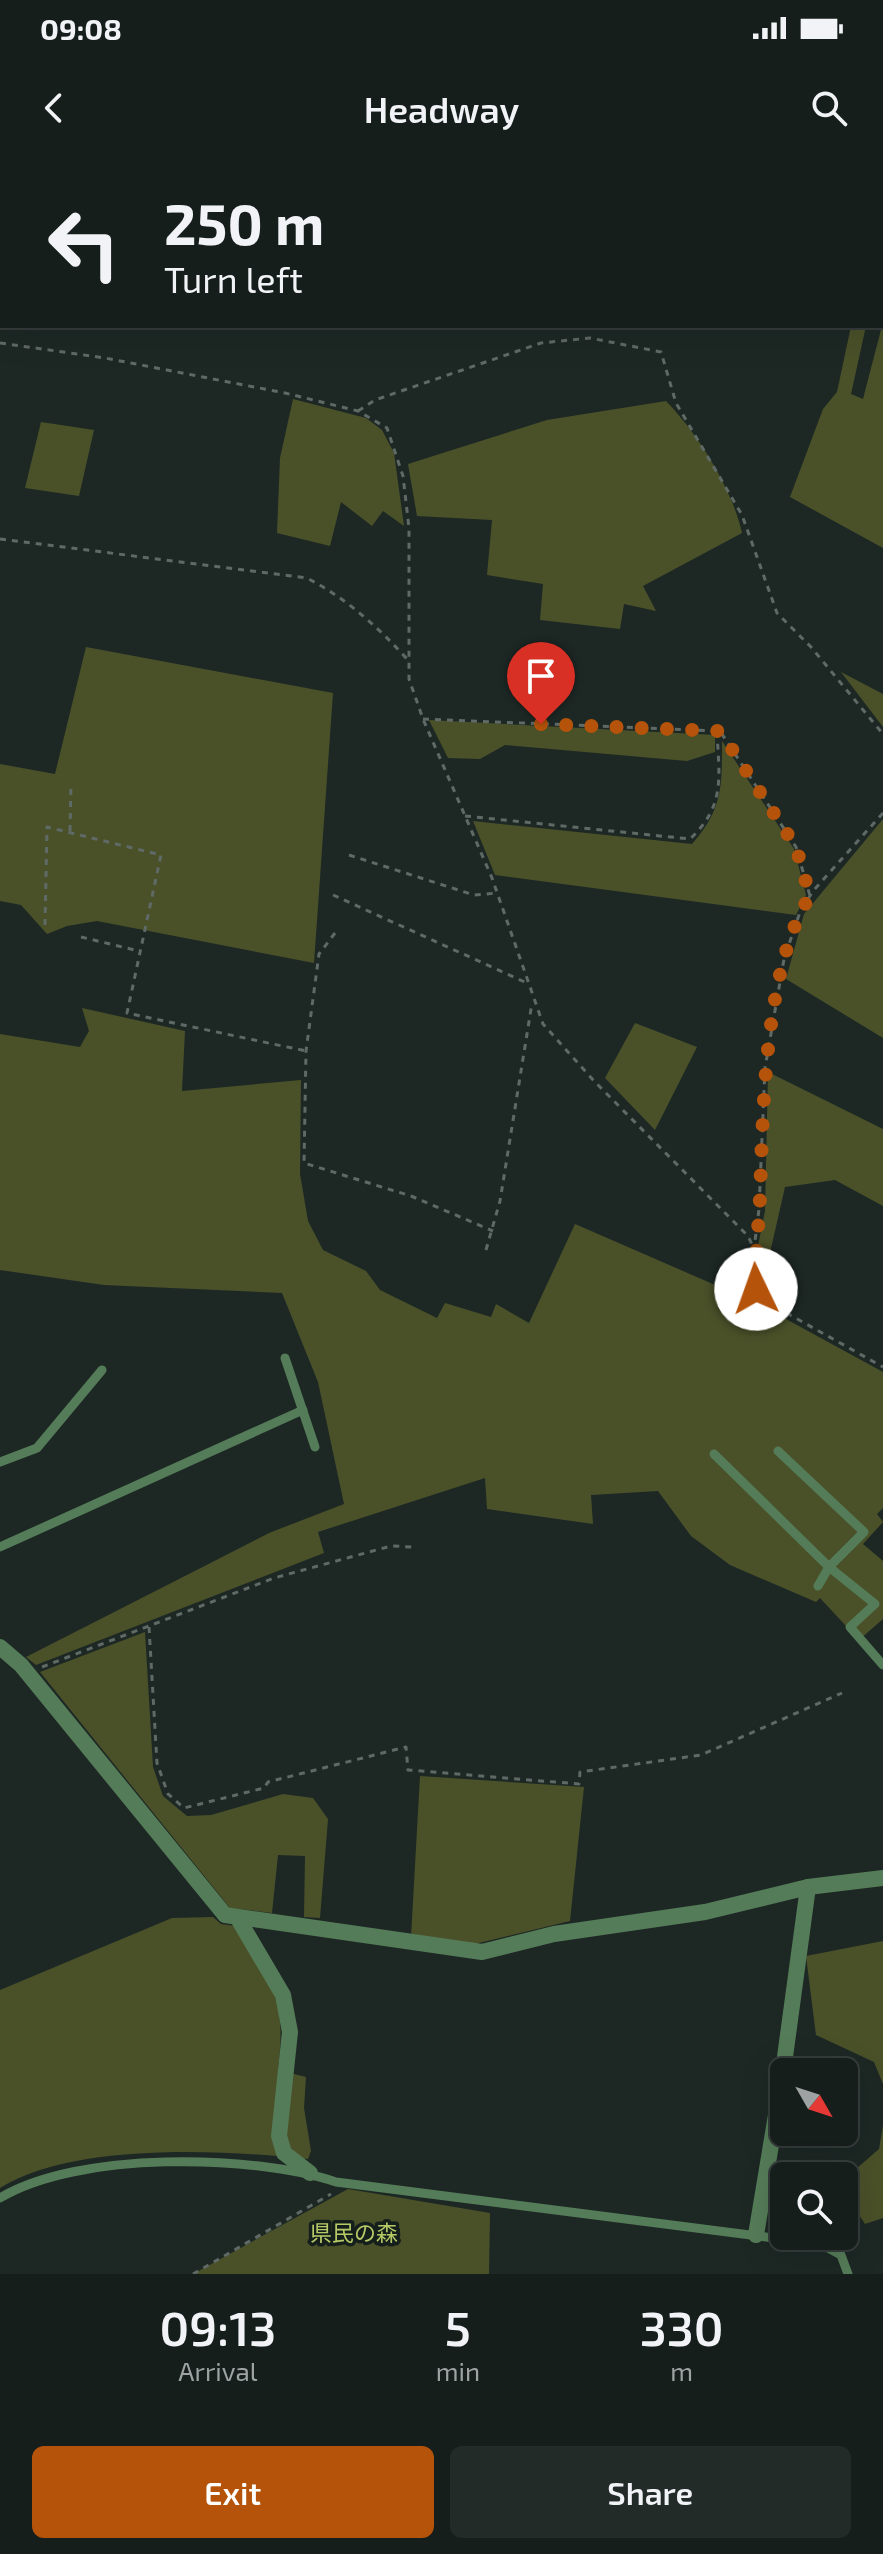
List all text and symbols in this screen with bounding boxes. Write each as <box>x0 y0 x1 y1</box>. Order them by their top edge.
text: 09:08 <box>40 10 122 46</box>
icon: back <box>32 86 76 130</box>
icon: search <box>807 86 851 130</box>
text: Headway <box>364 87 519 130</box>
text: 250 m <box>164 189 324 256</box>
icon: left <box>32 192 136 296</box>
text: Turn left <box>164 257 303 300</box>
pin <box>507 642 575 724</box>
icon: arrive <box>519 654 563 698</box>
position arrow <box>714 1247 798 1331</box>
north arrow <box>770 2058 858 2146</box>
map controls <box>770 2058 858 2250</box>
button: search <box>770 2162 858 2250</box>
park label: 県民の森 <box>310 2219 398 2245</box>
text: 09:13 <box>160 2298 276 2356</box>
text: 5 <box>445 2298 471 2356</box>
text: 330 <box>640 2298 723 2356</box>
text: Arrival <box>178 2355 257 2386</box>
text: min <box>436 2355 480 2386</box>
text: m <box>670 2355 693 2386</box>
button: Exit <box>32 2446 434 2538</box>
button: Share <box>450 2446 851 2538</box>

